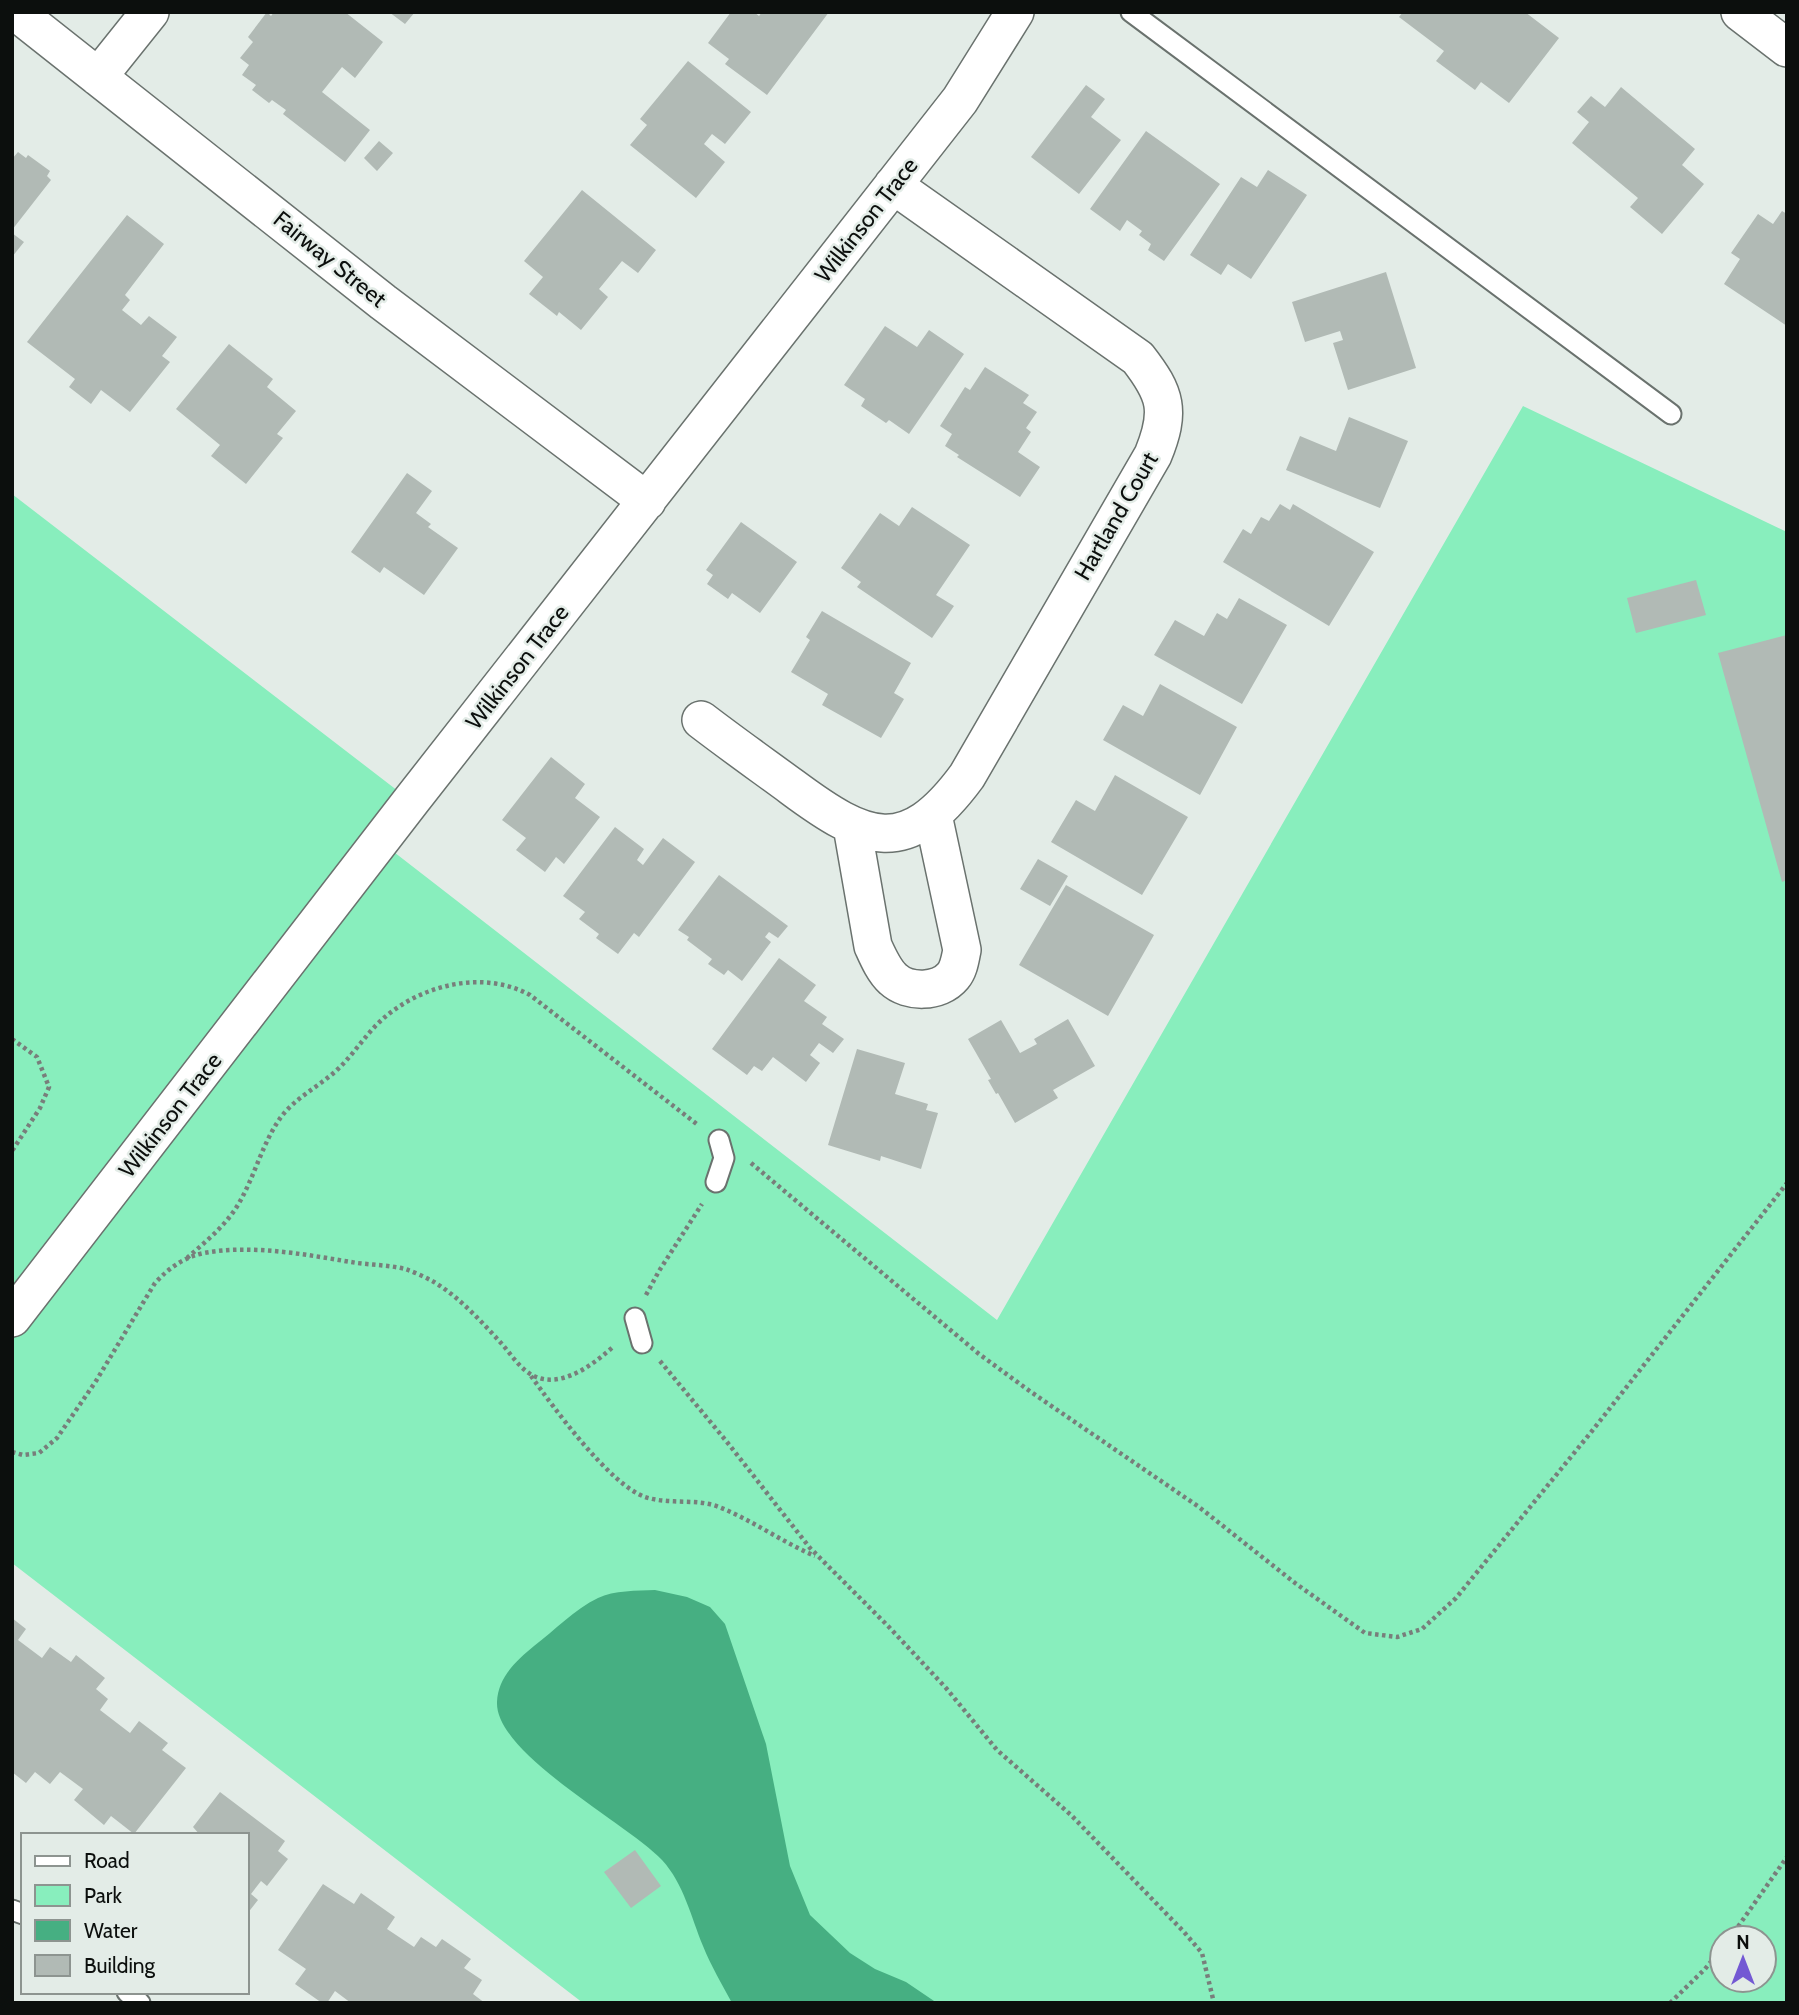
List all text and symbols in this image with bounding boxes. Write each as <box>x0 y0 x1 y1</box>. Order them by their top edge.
street label: Wilkinson Trace <box>809 152 924 288</box>
street label: Fairway Street <box>268 205 392 313</box>
street label: Hartland Court <box>1068 447 1164 585</box>
street label: Wilkinson Trace <box>460 599 575 735</box>
street label: Wilkinson Trace <box>113 1047 228 1183</box>
legend <box>21 1833 248 1994</box>
text: Road <box>84 1848 130 1873</box>
text: Park <box>84 1883 122 1908</box>
text: Water <box>84 1918 138 1943</box>
north arrow <box>1708 1924 1778 1994</box>
text: N <box>1736 1931 1750 1954</box>
text: Building <box>84 1953 156 1978</box>

